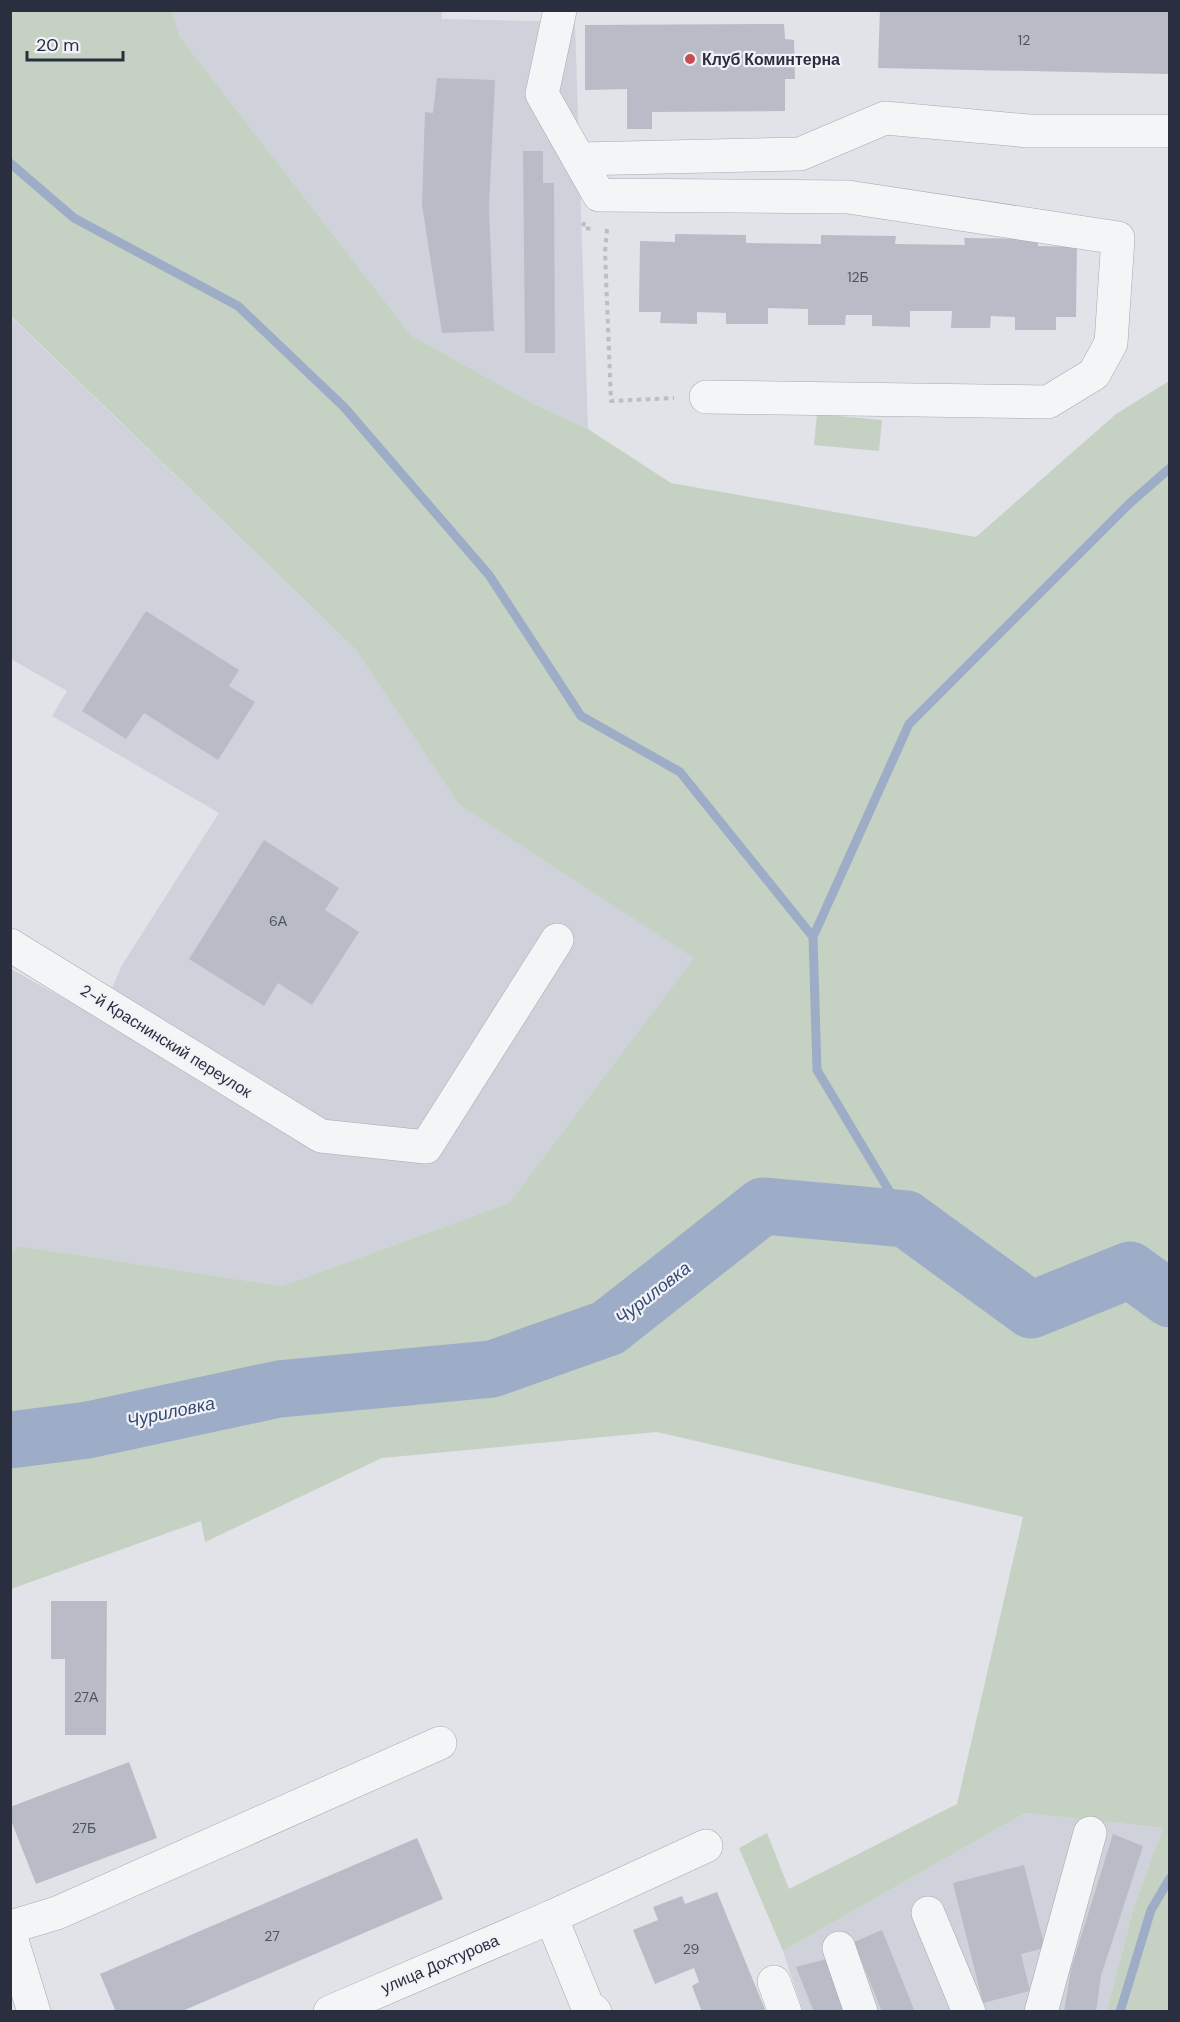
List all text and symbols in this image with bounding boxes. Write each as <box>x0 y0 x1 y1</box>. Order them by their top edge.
scale bar <box>27 24 123 62</box>
house number: 12 <box>1018 31 1030 49</box>
text: 20 m <box>36 33 79 57</box>
place label: Клуб Коминтерна <box>702 49 840 70</box>
marker: Клуб Коминтерна <box>683 52 697 66</box>
house number: 12Б <box>847 268 869 286</box>
house number: 6А <box>269 912 288 930</box>
street label: 2-й Краснинский переулок <box>76 980 256 1103</box>
water label: Чуриловка <box>610 1256 696 1330</box>
water label: Чуриловка <box>125 1391 217 1433</box>
house number: 27А <box>74 1688 99 1706</box>
house number: 27Б <box>72 1819 96 1837</box>
house number: 27 <box>264 1927 280 1945</box>
street label: улица Дохтурова <box>378 1930 502 1998</box>
house number: 29 <box>683 1940 700 1958</box>

